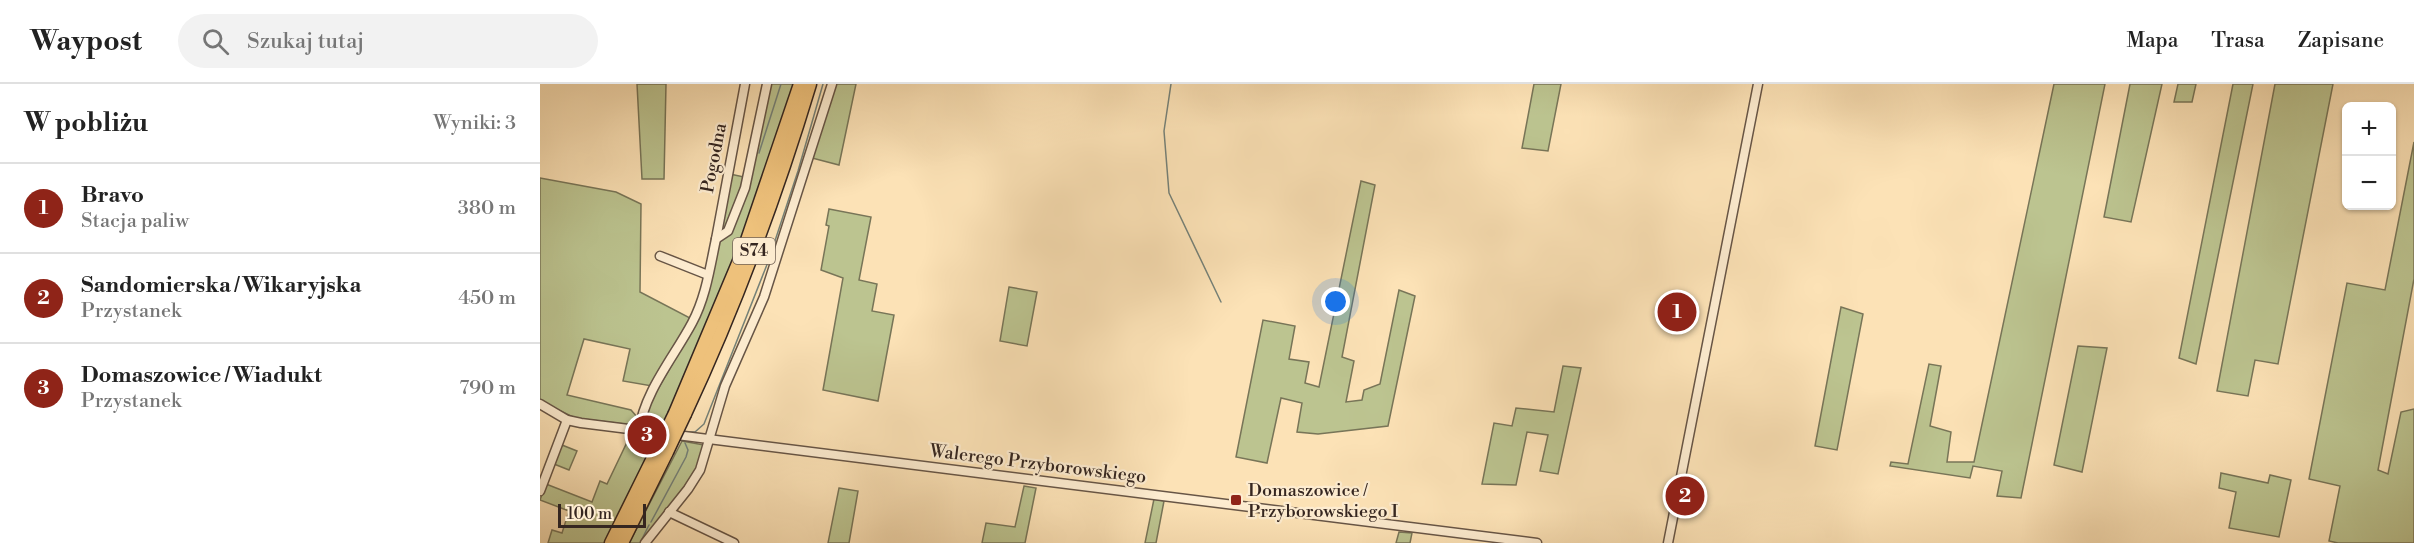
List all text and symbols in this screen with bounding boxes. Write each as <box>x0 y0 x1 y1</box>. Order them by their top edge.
search box <box>178 14 598 68</box>
text: Waypost <box>30 24 142 59</box>
icon: search <box>199 25 232 58</box>
text: Szukaj tutaj <box>247 28 364 55</box>
text: Mapa <box>2126 28 2178 54</box>
text: Trasa <box>2211 28 2265 54</box>
text: Zapisane <box>2298 28 2384 54</box>
map controls <box>2342 102 2396 210</box>
button: + <box>2342 102 2396 156</box>
text: W pobliżu <box>24 107 148 139</box>
text: Wyniki: 3 <box>433 111 516 136</box>
street label: Pogodna <box>696 120 732 195</box>
button: − <box>2342 156 2396 210</box>
text: Bravo <box>81 182 144 209</box>
text: 1 <box>39 196 48 221</box>
text: 380 m <box>458 196 516 221</box>
text: Stacja paliw <box>81 209 189 234</box>
road number: S74 <box>733 238 775 264</box>
text: Sandomierska / Wikaryjska <box>81 272 361 299</box>
text: 2 <box>37 286 50 311</box>
text: 450 m <box>458 286 516 311</box>
your location <box>1321 287 1350 316</box>
pin: 1 <box>1658 290 1696 334</box>
text: Przystanek <box>81 299 182 324</box>
text: Domaszowice / Wiadukt <box>81 362 322 389</box>
text: 3 <box>37 376 50 401</box>
text: 790 m <box>459 376 516 401</box>
text: Przystanek <box>81 389 182 414</box>
pin: 3 <box>628 412 666 458</box>
street label: Walerego Przyborowskiego <box>927 439 1148 489</box>
pin: 2 <box>1666 474 1704 518</box>
place label: Domaszowice / Przyborowskiego I <box>1248 479 1398 523</box>
marker: Domaszowice / Przyborowskiego I <box>1229 493 1243 507</box>
scale bar <box>558 501 646 528</box>
text: 100 m <box>567 504 612 524</box>

